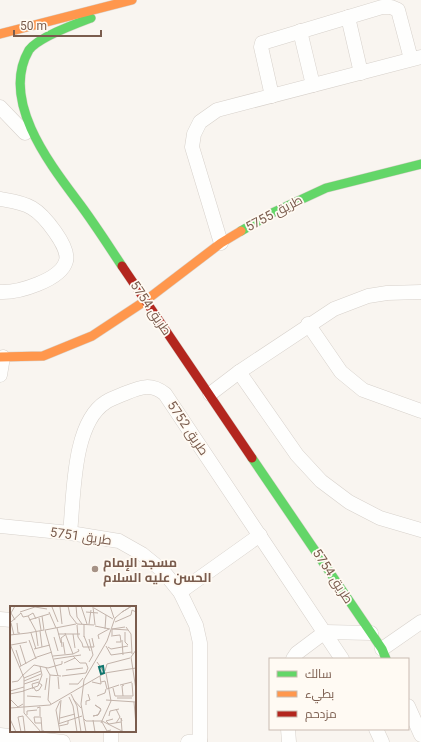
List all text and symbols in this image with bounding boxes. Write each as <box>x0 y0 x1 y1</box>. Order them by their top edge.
scale bar <box>14 12 101 38</box>
text: 50 m <box>20 19 47 33</box>
street label: طريق 5755 <box>243 192 305 234</box>
street label: طريق 5754 <box>127 278 175 338</box>
street label: طريق 5752 <box>164 398 212 458</box>
street label: طريق 5751 <box>49 524 113 548</box>
street label: طريق 5754 <box>310 546 356 606</box>
place label: مسجد الإمام الحسن عليه السلام <box>103 555 212 587</box>
marker: مسجد الإمام الحسن عليه السلام <box>90 564 100 574</box>
inset map <box>10 606 136 732</box>
legend <box>269 658 409 730</box>
text: سالك <box>305 667 332 681</box>
text: بطيء <box>305 687 334 704</box>
text: مزدحم <box>305 707 337 722</box>

